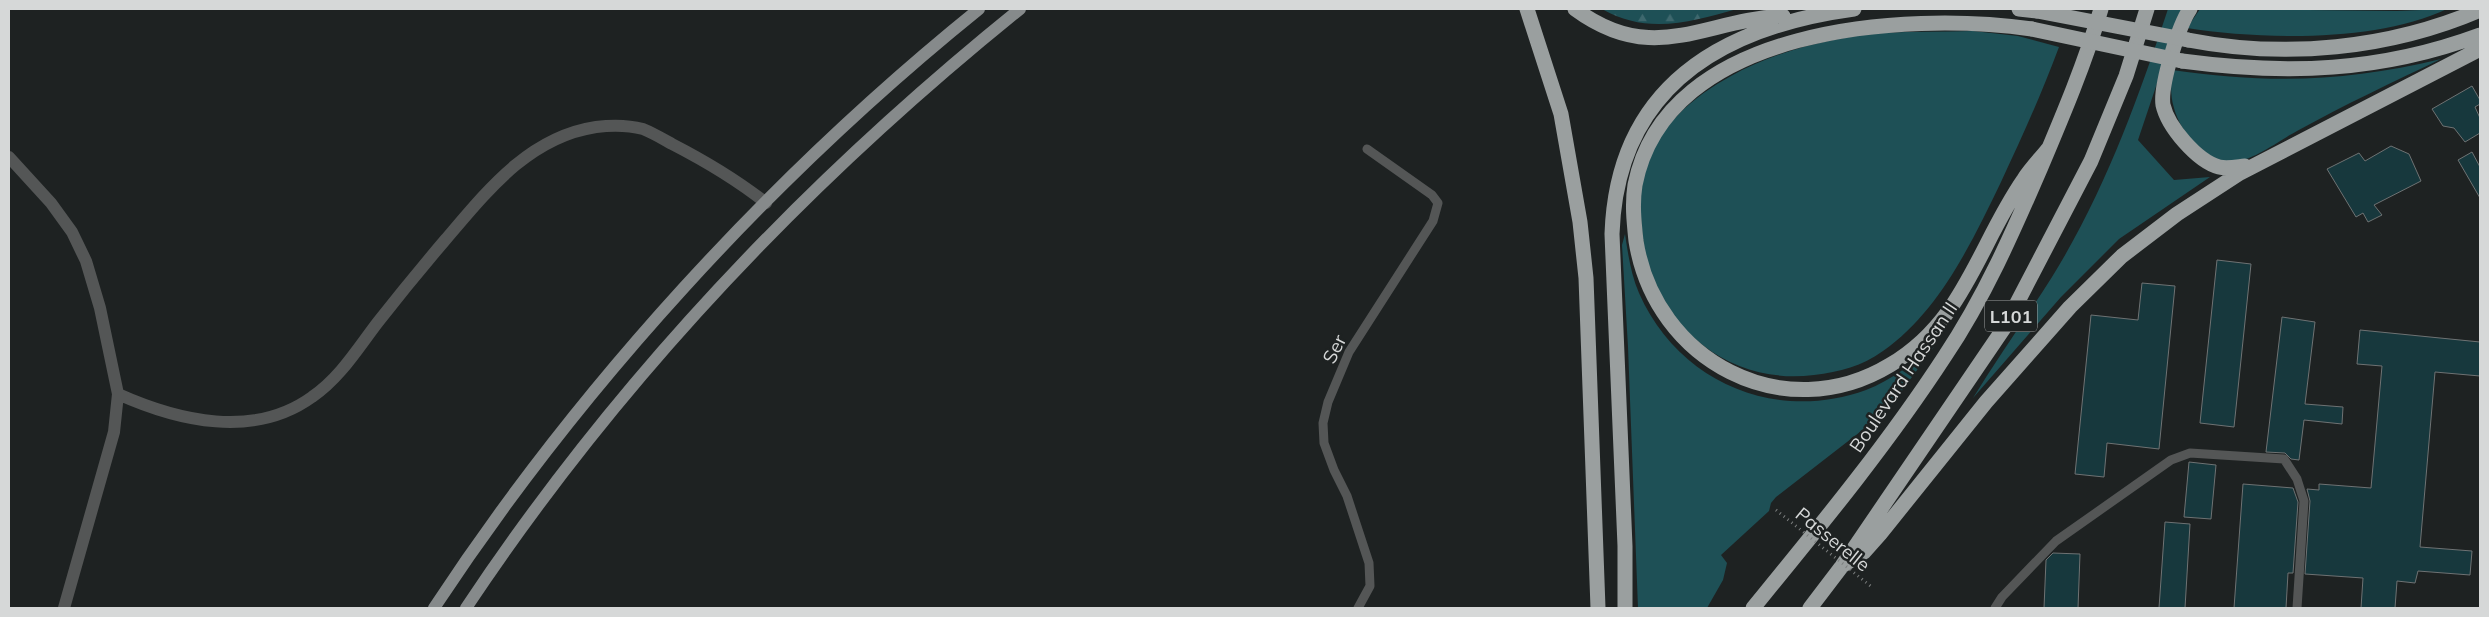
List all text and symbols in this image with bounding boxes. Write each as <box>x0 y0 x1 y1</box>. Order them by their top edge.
street label: Boulevard Hassan II <box>1844 297 1962 457</box>
road number: L101 <box>1985 300 2037 332</box>
street label: Ser <box>1317 331 1351 367</box>
street label: Passerelle <box>1791 502 1875 576</box>

